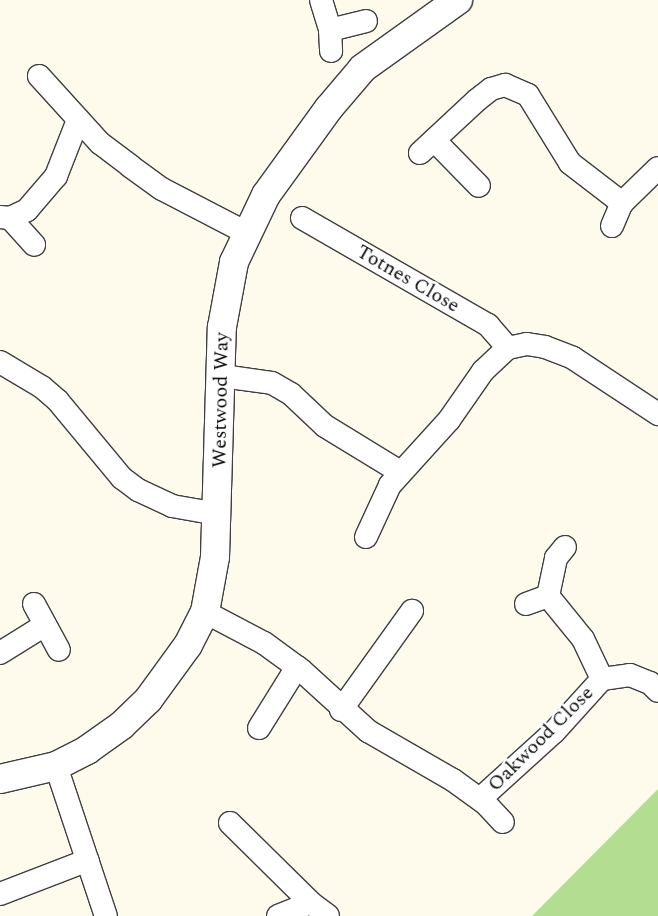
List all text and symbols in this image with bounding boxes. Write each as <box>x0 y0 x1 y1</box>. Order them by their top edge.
street label: Totnes Close <box>352 240 464 318</box>
street label: Westwood Way <box>208 332 234 468</box>
street label: Oakwood Close <box>483 681 599 797</box>

